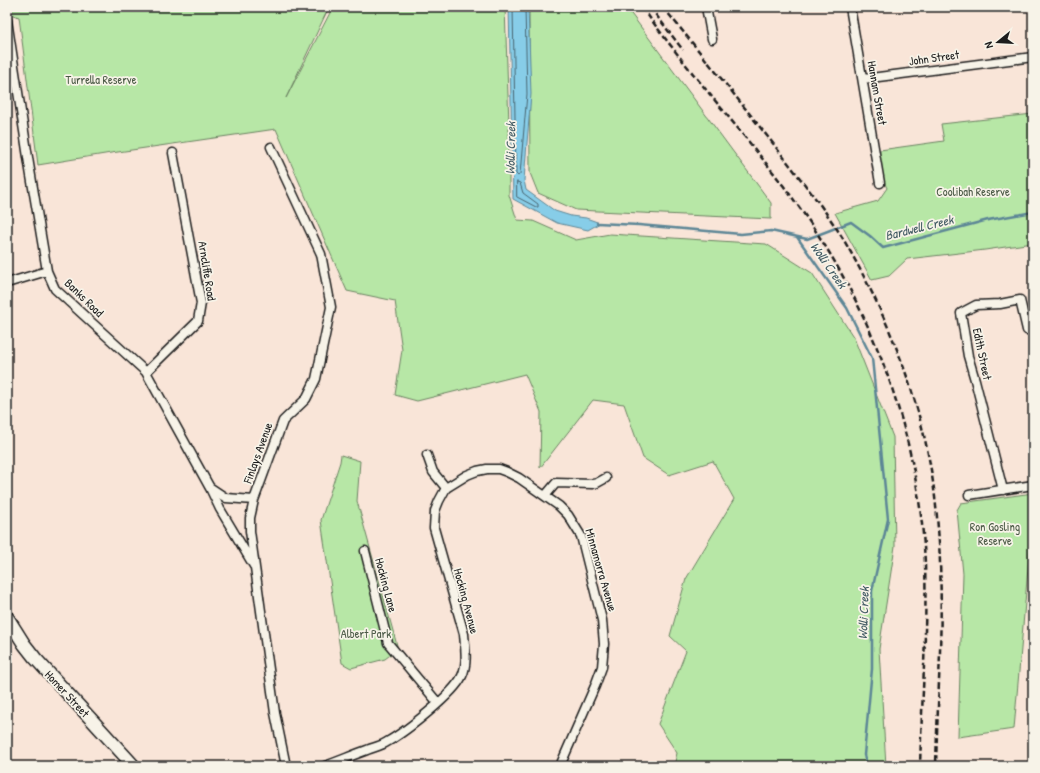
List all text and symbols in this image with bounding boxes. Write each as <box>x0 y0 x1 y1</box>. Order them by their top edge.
north arrow <box>978 22 1018 62</box>
text: N <box>981 40 996 50</box>
street label: John Street <box>908 45 961 69</box>
street label: Hannam Street <box>864 60 892 127</box>
park label: Turrella Reserve <box>66 71 137 88</box>
water label: Wolli Creek <box>501 120 519 174</box>
park label: Coolibah Reserve <box>936 183 1010 200</box>
water label: Bardwell Creek <box>883 209 956 244</box>
water label: Wolli Creek <box>807 238 852 293</box>
street label: Arncliffe Road <box>194 240 221 302</box>
street label: Banks Road <box>61 275 108 321</box>
street label: Edith Street <box>969 326 996 382</box>
street label: Finlays Avenue <box>238 420 276 486</box>
park label: Ron Gosling Reserve <box>970 518 1020 549</box>
street label: Minnamorra Avenue <box>582 526 621 614</box>
street label: Hocking Lane <box>371 556 402 614</box>
street label: Hocking Avenue <box>450 566 483 636</box>
water label: Wolli Creek <box>853 585 873 640</box>
park label: Albert Park <box>341 625 391 642</box>
street label: Homer Street <box>41 666 94 722</box>

